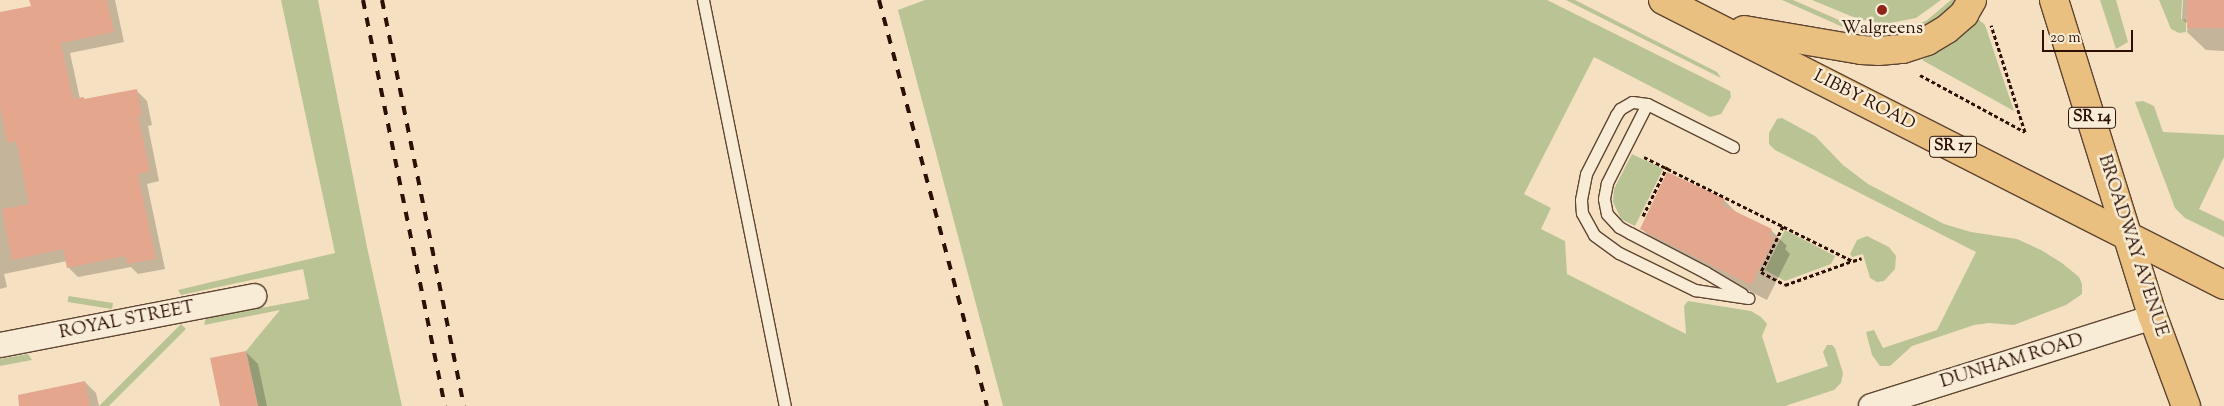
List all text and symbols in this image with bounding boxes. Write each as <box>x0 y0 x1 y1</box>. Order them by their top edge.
marker: Walgreens <box>1876 4 1888 16</box>
place label: Walgreens <box>1841 18 1923 40</box>
scale bar <box>2044 20 2135 52</box>
text: 20 m <box>2050 28 2081 49</box>
street label: LIBBY ROAD <box>1810 66 1918 136</box>
road number: SR 14 <box>2067 105 2117 132</box>
road number: SR 17 <box>1928 134 1978 160</box>
street label: BROADWAY AVENUE <box>2092 152 2172 340</box>
street label: ROYAL STREET <box>57 297 197 345</box>
street label: DUNHAM ROAD <box>1938 330 2086 394</box>

